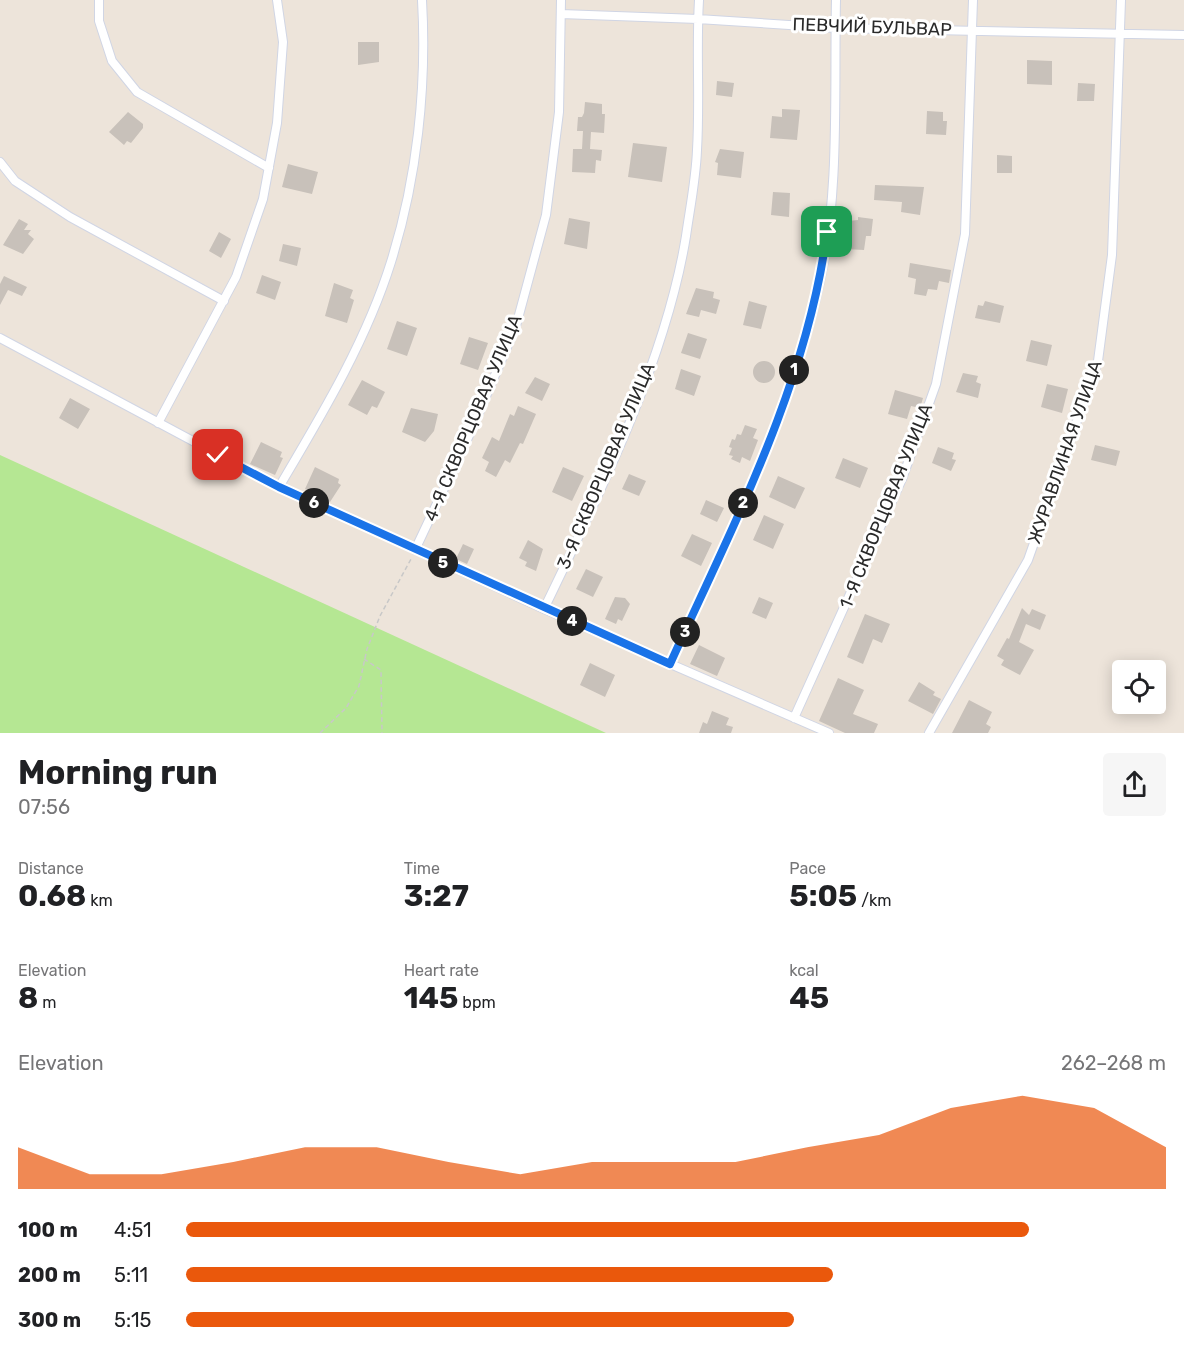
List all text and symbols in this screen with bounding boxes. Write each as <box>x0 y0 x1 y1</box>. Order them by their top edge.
street label: ПЕВЧИЙ БУЛЬВАР <box>792 13 952 41</box>
pin <box>801 206 852 257</box>
icon: arrive <box>810 215 843 248</box>
street label: 4-Я СКВОРЦОВАЯ УЛИЦА <box>419 311 527 525</box>
pin: 1 <box>779 355 809 385</box>
street label: ЖУРАВЛИНАЯ УЛИЦА <box>1023 357 1107 547</box>
street label: 3-Я СКВОРЦОВАЯ УЛИЦА <box>552 359 660 573</box>
text: 1 <box>790 360 798 379</box>
street label: 1-Я СКВОРЦОВАЯ УЛИЦА <box>835 400 937 612</box>
pin <box>192 429 243 480</box>
icon: check <box>201 438 234 471</box>
pin: 6 <box>299 488 329 518</box>
pin: 2 <box>728 488 758 518</box>
text: 6 <box>309 493 319 512</box>
text: 2 <box>738 493 748 512</box>
pin: 5 <box>428 548 458 578</box>
text: 5 <box>438 553 448 572</box>
pin: 4 <box>557 606 587 636</box>
text: 4 <box>567 611 577 630</box>
pin: 3 <box>670 617 700 647</box>
text: 3 <box>680 622 690 641</box>
map controls <box>1112 660 1166 714</box>
button: locate <box>1112 660 1166 714</box>
text: Morning run <box>18 753 218 792</box>
button: share <box>1103 753 1166 816</box>
text: 07:56 <box>18 795 70 819</box>
text: Distance <box>18 859 84 878</box>
text: Time <box>404 859 440 878</box>
text: Pace <box>789 859 826 878</box>
text: 0.68 <box>18 878 86 914</box>
text: 3:27 <box>404 878 469 914</box>
text: 5:05 <box>789 878 857 914</box>
text: km <box>86 891 113 910</box>
text: /km <box>857 891 891 910</box>
text: Elevation <box>18 961 87 980</box>
text: Heart rate <box>404 961 479 980</box>
text: kcal <box>789 961 819 980</box>
text: 8 <box>18 980 38 1016</box>
text: 145 <box>404 980 458 1016</box>
text: 45 <box>789 980 829 1016</box>
text: m <box>38 993 56 1012</box>
text: bpm <box>458 993 496 1012</box>
text: Elevation <box>18 1051 104 1075</box>
text: 262–268 m <box>1061 1051 1166 1075</box>
text: 100 m <box>18 1218 78 1242</box>
text: 4:51 <box>114 1218 152 1242</box>
text: 200 m <box>18 1263 81 1287</box>
text: 5:11 <box>114 1263 148 1287</box>
text: 300 m <box>18 1308 81 1332</box>
text: 5:15 <box>114 1308 151 1332</box>

